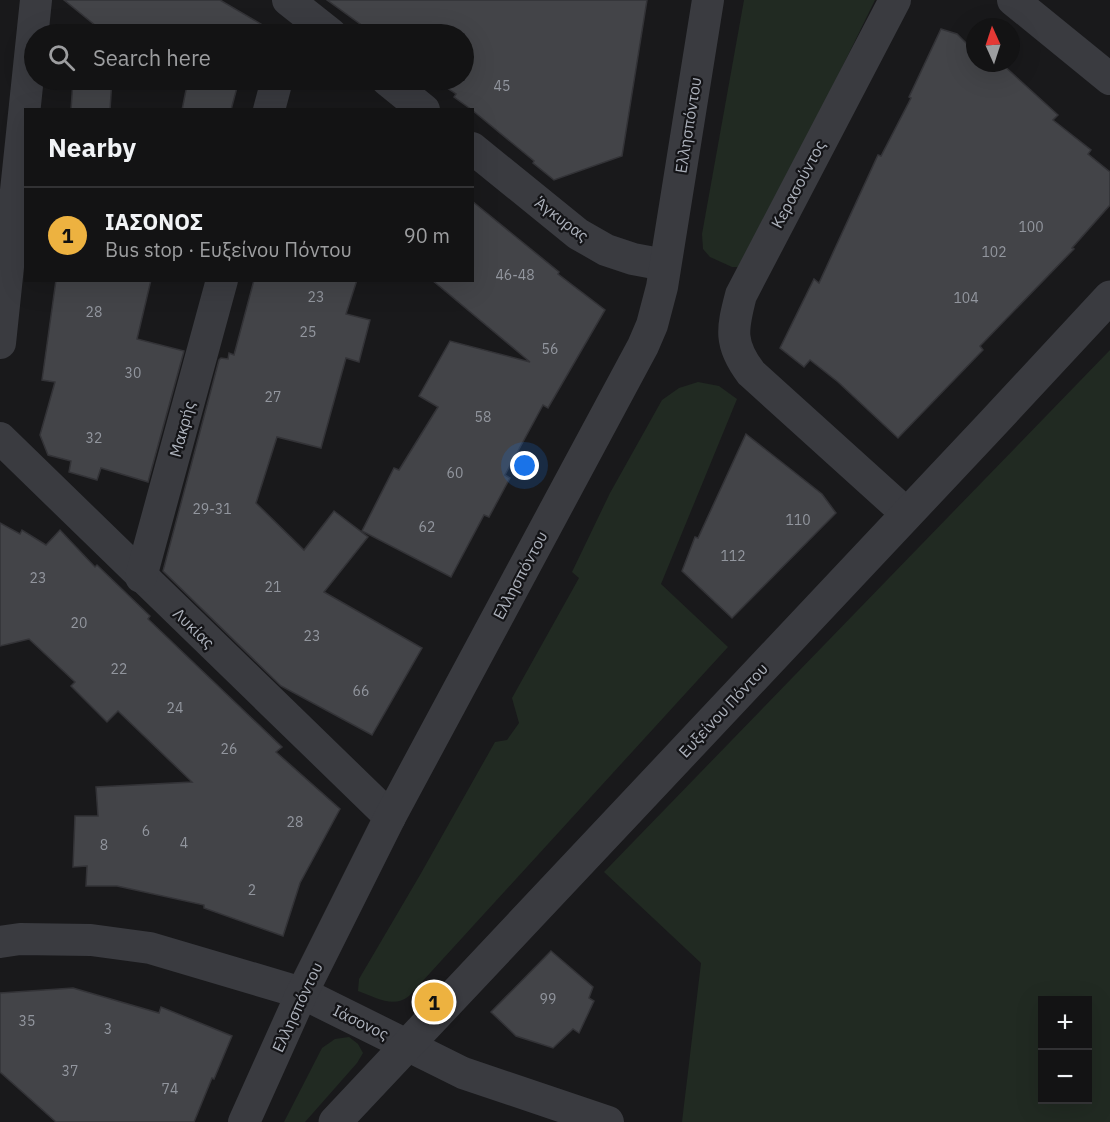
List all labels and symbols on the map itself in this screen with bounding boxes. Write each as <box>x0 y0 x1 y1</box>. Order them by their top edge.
north arrow <box>966 18 1020 72</box>
street label: Ελλησπόντου <box>671 75 705 175</box>
house number: 45 <box>494 77 510 95</box>
street label: Κερασούντος <box>766 136 830 231</box>
street label: Άγκυρας <box>531 192 593 246</box>
house number: 100 <box>1018 218 1044 236</box>
house number: 102 <box>981 243 1007 261</box>
house number: 46-48 <box>495 266 535 284</box>
house number: 23 <box>308 288 324 306</box>
house number: 104 <box>953 289 979 307</box>
house number: 28 <box>86 303 102 321</box>
house number: 25 <box>300 323 316 341</box>
house number: 56 <box>542 340 558 358</box>
house number: 30 <box>125 364 141 382</box>
house number: 27 <box>265 388 281 406</box>
street label: Μακρής <box>165 398 199 459</box>
house number: 58 <box>475 408 491 426</box>
house number: 32 <box>86 429 102 447</box>
your location <box>510 451 539 480</box>
house number: 60 <box>447 464 463 482</box>
house number: 29-31 <box>192 500 232 518</box>
house number: 110 <box>785 511 811 529</box>
house number: 62 <box>419 518 435 536</box>
street label: Ελλησπόντου <box>488 527 552 623</box>
house number: 112 <box>720 547 746 565</box>
house number: 23 <box>30 569 46 587</box>
house number: 21 <box>265 578 281 596</box>
street label: Λυκίας <box>169 603 219 653</box>
house number: 20 <box>71 614 87 632</box>
house number: 23 <box>304 627 320 645</box>
street label: Ευξείνου Πόντου <box>674 659 772 761</box>
house number: 22 <box>111 660 127 678</box>
house number: 66 <box>353 682 369 700</box>
house number: 24 <box>167 699 183 717</box>
house number: 26 <box>221 740 237 758</box>
house number: 28 <box>287 813 303 831</box>
house number: 6 <box>142 822 150 840</box>
house number: 4 <box>180 834 188 852</box>
house number: 8 <box>100 836 108 854</box>
house number: 2 <box>248 881 256 899</box>
street label: Ελλησπόντου <box>267 959 327 1055</box>
pin: 1 <box>414 980 454 1024</box>
house number: 99 <box>540 990 556 1008</box>
street label: Ιάσονος <box>330 1000 392 1044</box>
house number: 35 <box>19 1012 35 1030</box>
house number: 3 <box>104 1020 112 1038</box>
house number: 37 <box>62 1062 78 1080</box>
house number: 74 <box>162 1080 178 1098</box>

